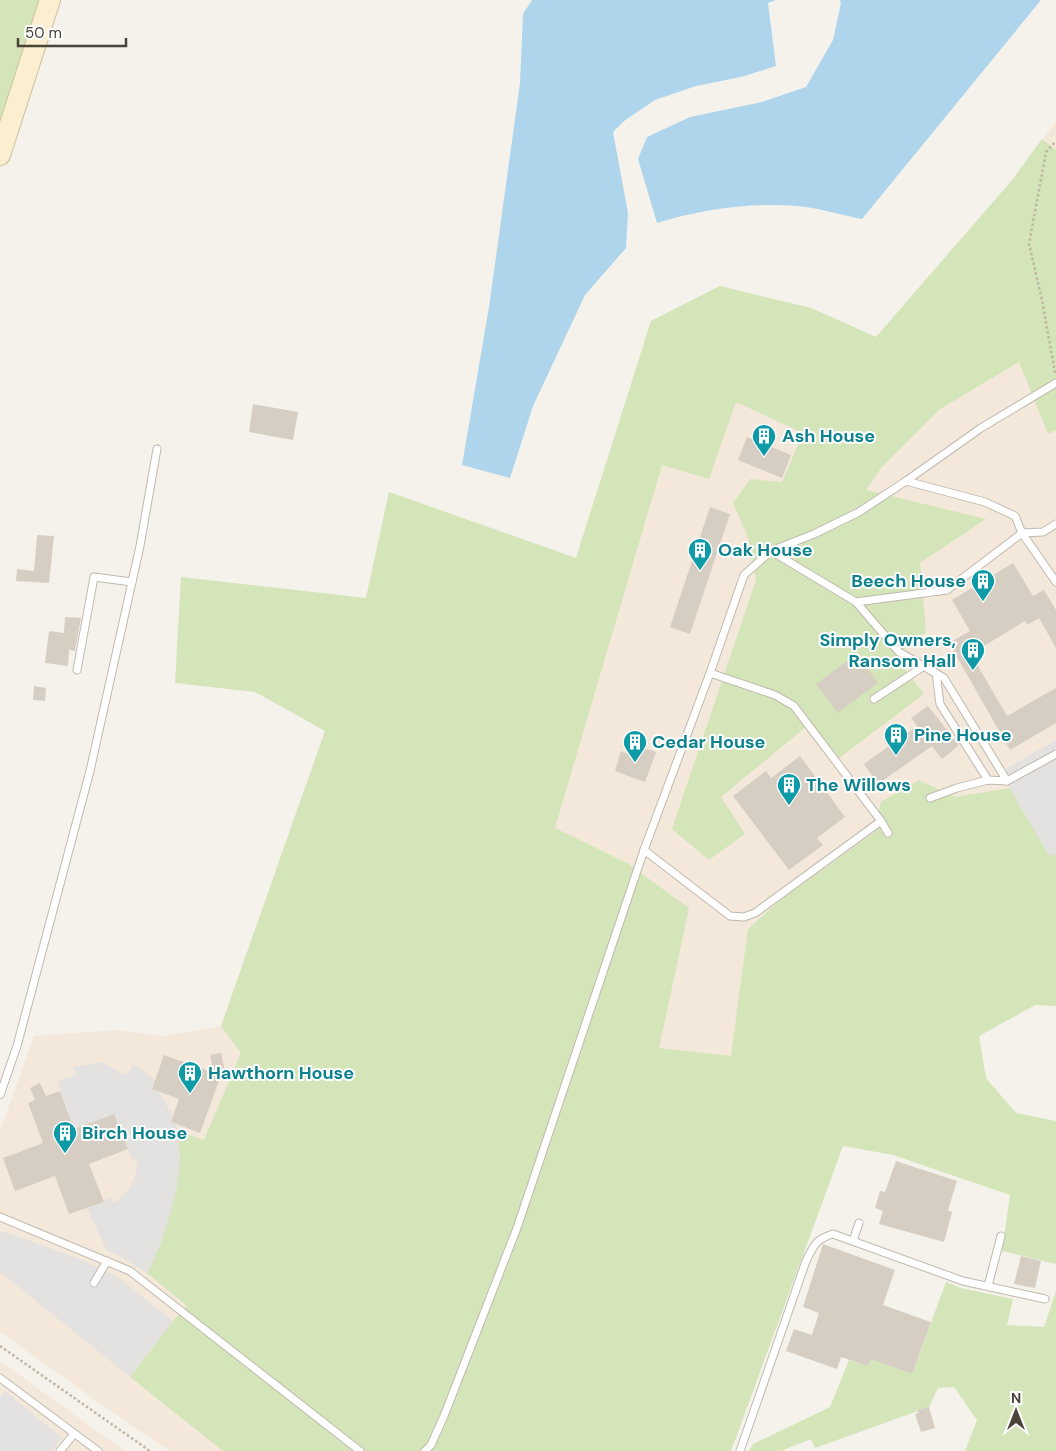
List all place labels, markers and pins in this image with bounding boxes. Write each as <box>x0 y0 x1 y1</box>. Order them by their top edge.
building icon: Ash House <box>751 423 777 457</box>
place label: Ash House <box>782 424 875 448</box>
building icon: Oak House <box>687 537 713 571</box>
place label: Oak House <box>718 538 813 562</box>
building icon: Beech House <box>970 568 996 602</box>
place label: Beech House <box>851 569 966 593</box>
place label: Simply Owners, Ransom Hall <box>819 628 956 673</box>
building icon: Simply Owners, Ransom Hall <box>960 637 986 671</box>
building icon: Pine House <box>883 722 909 756</box>
place label: Pine House <box>914 723 1012 747</box>
building icon: Cedar House <box>622 729 648 763</box>
place label: Cedar House <box>652 730 766 754</box>
building icon: The Willows <box>776 772 802 806</box>
place label: The Willows <box>806 773 911 797</box>
building icon: Hawthorn House <box>177 1060 203 1094</box>
place label: Hawthorn House <box>208 1061 354 1085</box>
building icon: Birch House <box>52 1120 78 1154</box>
place label: Birch House <box>82 1121 187 1145</box>

